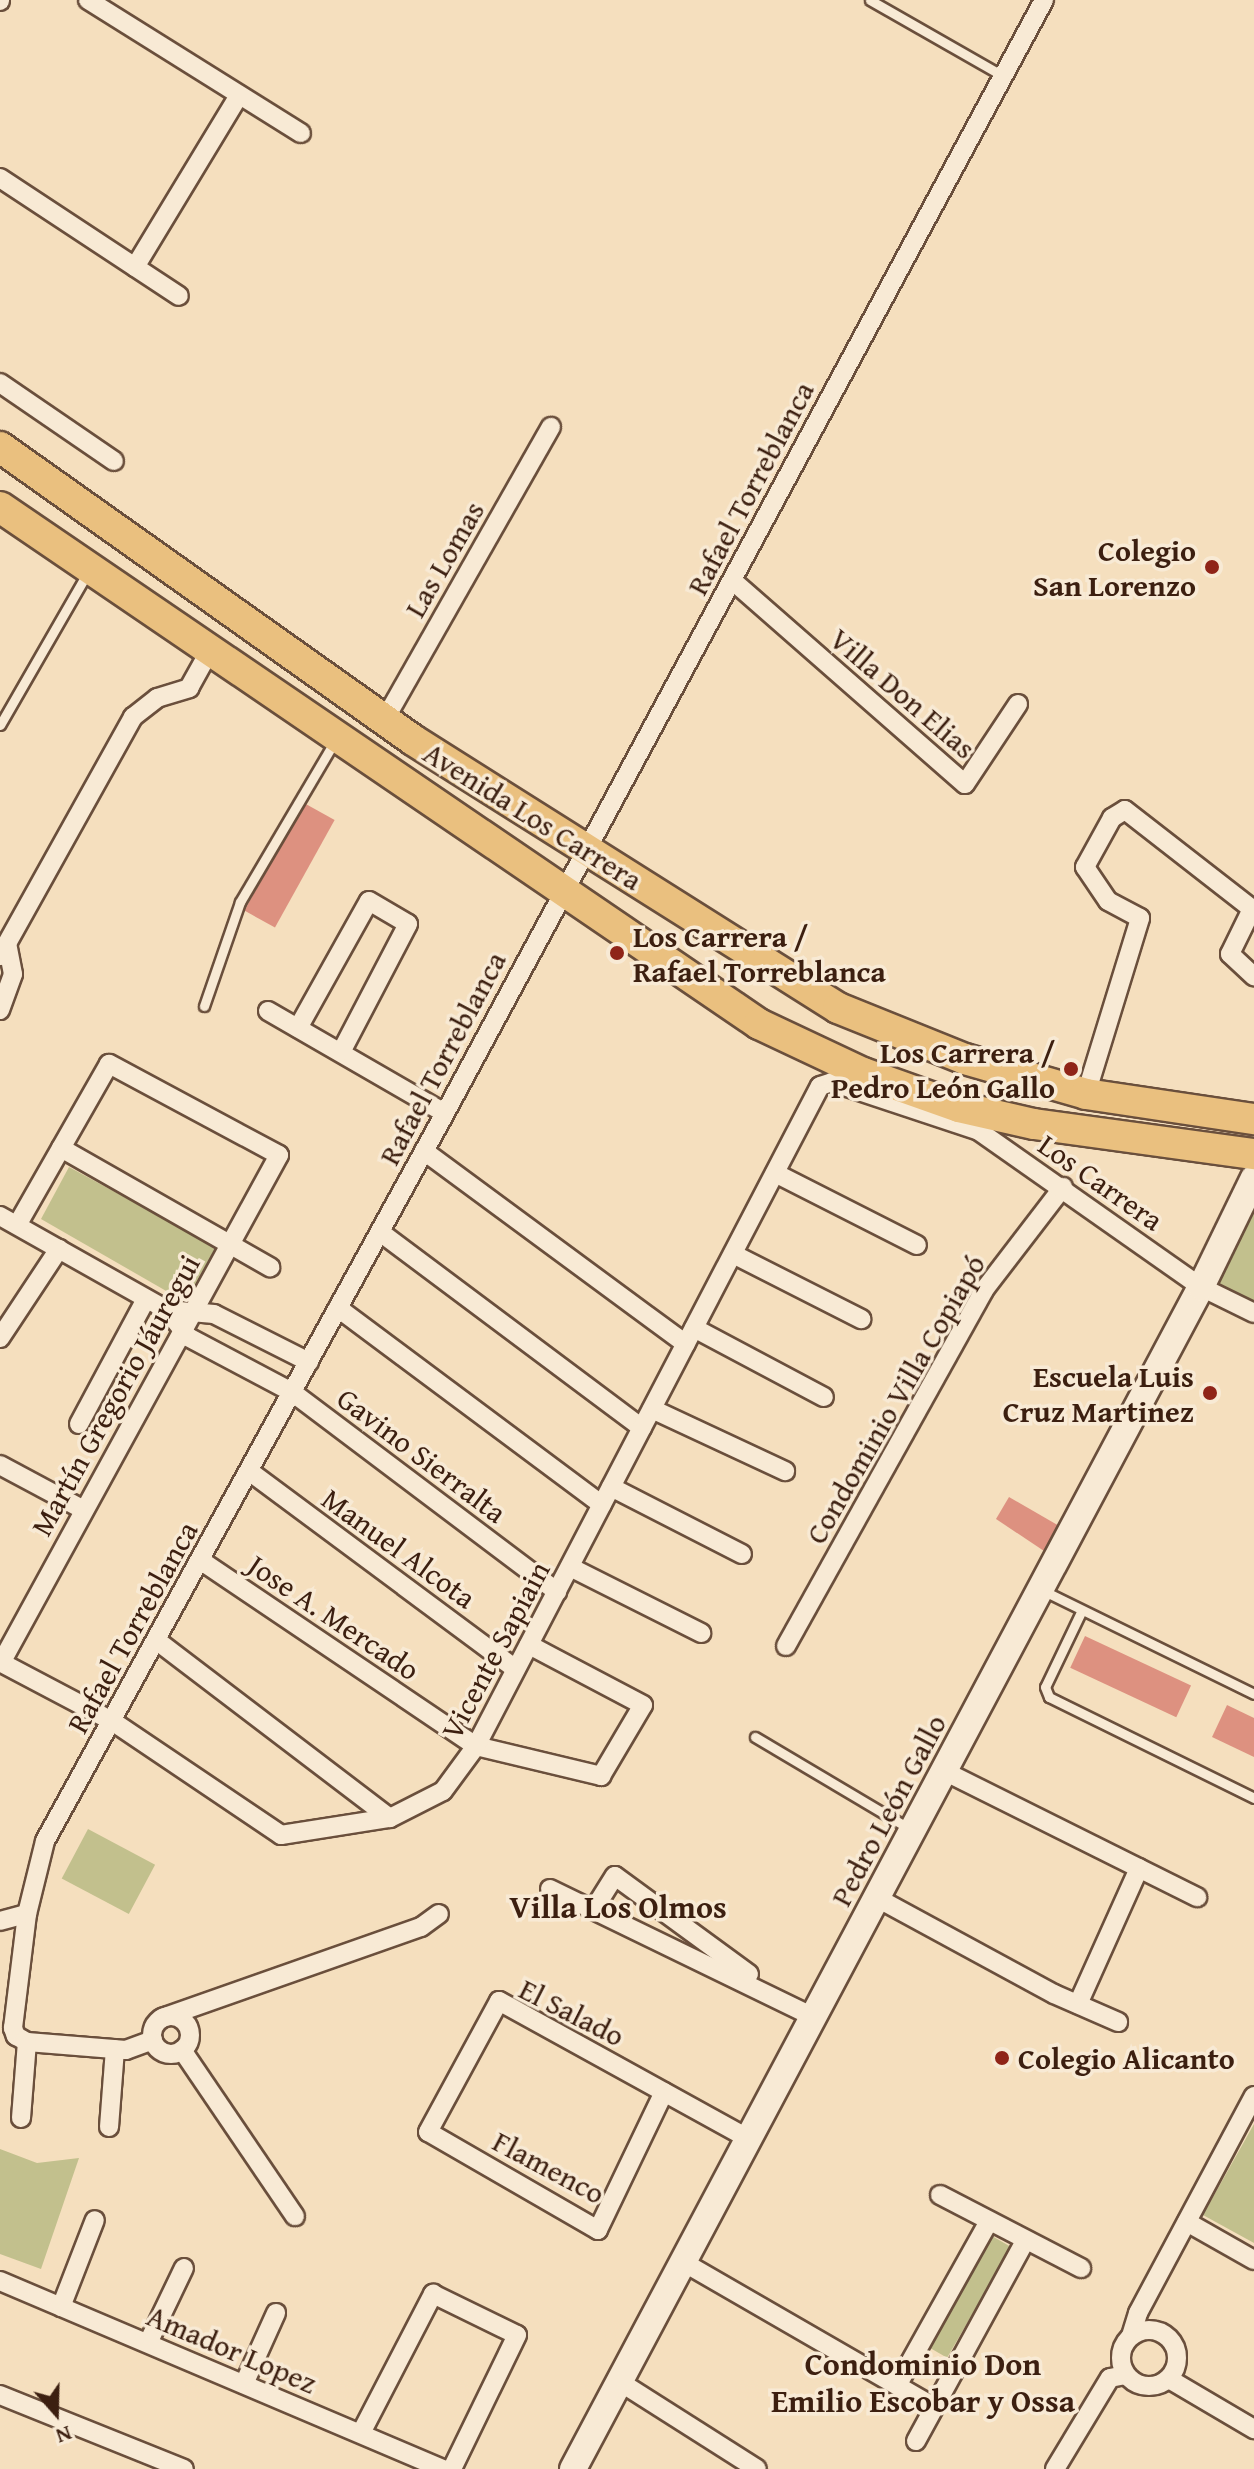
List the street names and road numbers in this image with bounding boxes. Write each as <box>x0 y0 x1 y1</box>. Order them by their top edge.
street label: Rafael Torreblanca <box>679 375 821 601</box>
street label: Las Lomas <box>396 495 492 623</box>
street label: Villa Don Elias <box>823 620 983 766</box>
street label: Avenida Los Carrera <box>417 734 649 898</box>
street label: Rafael Torreblanca <box>371 945 513 1171</box>
street label: Los Carrera <box>1032 1126 1170 1238</box>
street label: Martín Gregorio Jáuregui <box>23 1248 207 1542</box>
street label: Condominio Villa Copiapó <box>798 1248 992 1550</box>
street label: Gavino Sierralta <box>330 1380 514 1530</box>
street label: Manuel Alcota <box>315 1480 483 1616</box>
street label: Rafael Torreblanca <box>59 1515 205 1739</box>
street label: Jose A. Mercado <box>242 1546 426 1688</box>
street label: Vicente Sapiain <box>433 1555 557 1745</box>
street label: Pedro León Gallo <box>822 1708 954 1912</box>
street label: El Salado <box>514 1970 630 2054</box>
street label: Flamenco <box>487 2123 611 2211</box>
street label: Amador Lopez <box>142 2297 322 2401</box>

